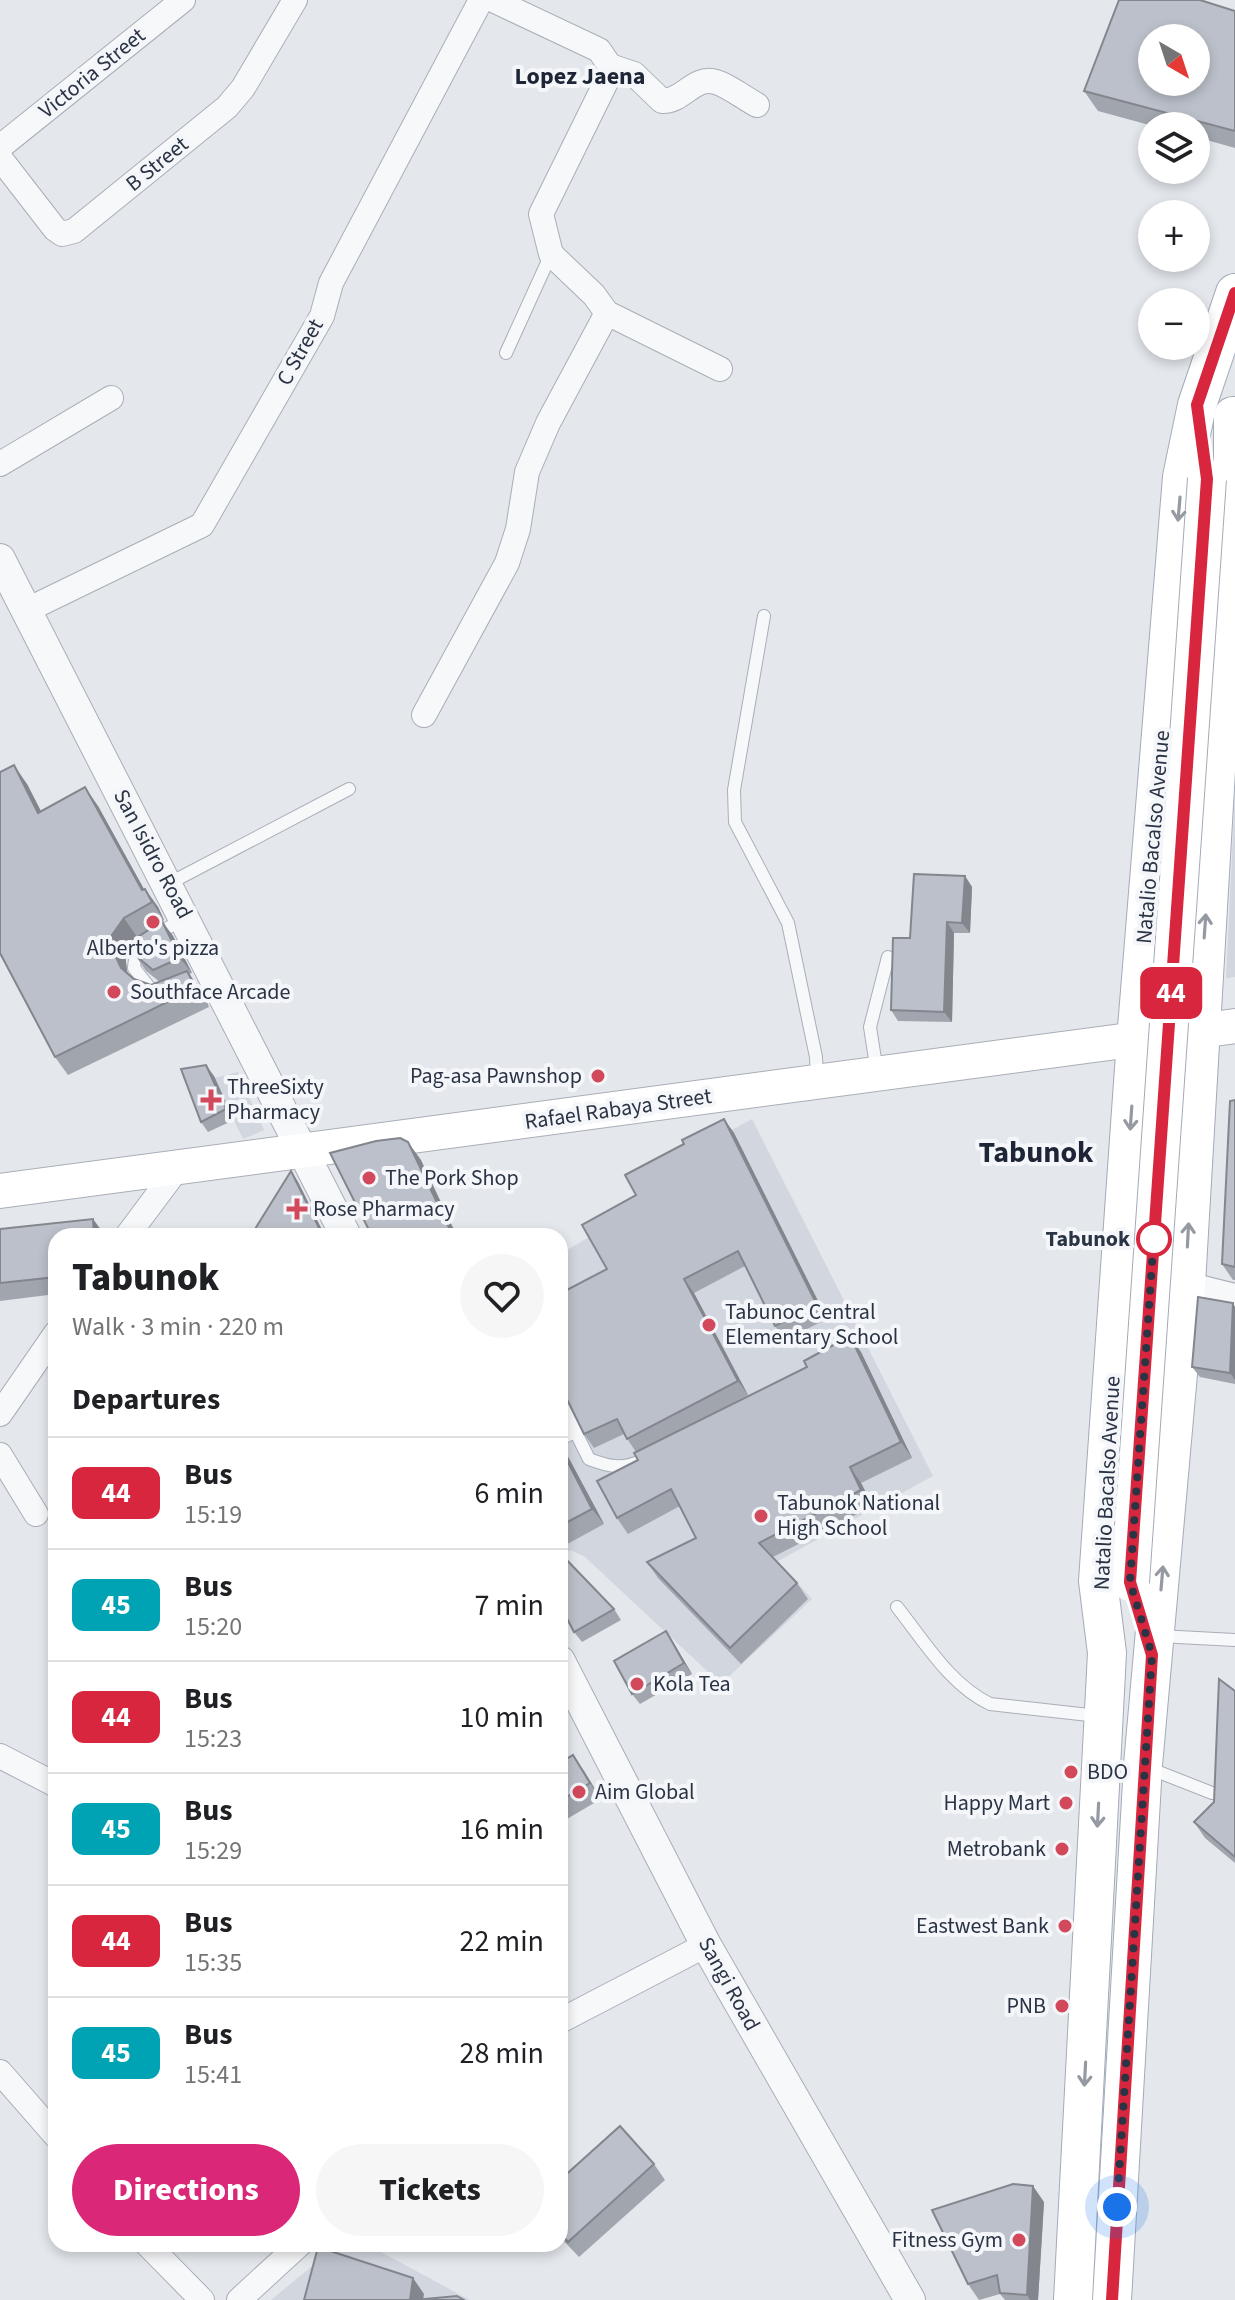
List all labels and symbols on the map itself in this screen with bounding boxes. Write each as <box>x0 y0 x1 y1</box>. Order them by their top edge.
street label: Victoria Street <box>32 20 153 126</box>
north arrow <box>1138 24 1210 96</box>
district label: Lopez Jaena <box>515 59 645 94</box>
street label: B Street <box>119 128 196 199</box>
street label: C Street <box>269 312 332 391</box>
one-way arrow <box>1171 495 1186 522</box>
street label: Natalio Bacalso Avenue <box>1128 729 1178 945</box>
street label: San Isidro Road <box>105 783 201 925</box>
marker: Alberto's pizza <box>144 913 162 931</box>
one-way arrow <box>1198 913 1213 940</box>
place label: Alberto's pizza <box>87 932 219 964</box>
line badge: 44 <box>1135 967 1207 1019</box>
place label: Southface Arcade <box>130 976 290 1008</box>
marker: Southface Arcade <box>105 983 123 1001</box>
place label: Pag-asa Pawnshop <box>410 1060 582 1092</box>
marker: Pag-asa Pawnshop <box>589 1067 607 1085</box>
place label: ThreeSixty Pharmacy <box>227 1071 324 1128</box>
street label: Rafael Rabaya Street <box>522 1080 714 1138</box>
marker: ThreeSixty Pharmacy <box>202 1091 220 1109</box>
one-way arrow <box>1123 1104 1138 1131</box>
district label: Tabunok <box>978 1131 1094 1174</box>
place label: The Pork Shop <box>385 1162 519 1194</box>
marker: The Pork Shop <box>360 1169 378 1187</box>
place label: Rose Pharmacy <box>313 1193 455 1225</box>
marker: Rose Pharmacy <box>288 1200 306 1218</box>
marker: Tabunok <box>1137 1222 1171 1256</box>
one-way arrow <box>1181 1222 1196 1249</box>
place label: Tabunok <box>1046 1223 1130 1255</box>
place label: Tabunoc Central Elementary School <box>725 1296 898 1353</box>
marker: Tabunoc Central Elementary School <box>700 1316 718 1334</box>
street label: Natalio Bacalso Avenue <box>1085 1375 1129 1591</box>
place label: Tabunok National High School <box>777 1487 940 1544</box>
marker: Tabunok National High School <box>752 1507 770 1525</box>
one-way arrow <box>1155 1565 1170 1592</box>
place label: Kola Tea <box>653 1668 731 1700</box>
marker: Kola Tea <box>628 1675 646 1693</box>
place label: BDO <box>1087 1756 1128 1788</box>
marker: BDO <box>1062 1763 1080 1781</box>
place label: Aim Global <box>595 1776 695 1808</box>
marker: Aim Global <box>570 1783 588 1801</box>
place label: Happy Mart <box>943 1787 1051 1819</box>
marker: Happy Mart <box>1057 1794 1075 1812</box>
one-way arrow <box>1090 1801 1105 1828</box>
place label: Metrobank <box>947 1833 1046 1865</box>
marker: Metrobank <box>1053 1840 1071 1858</box>
place label: Eastwest Bank <box>916 1910 1049 1942</box>
marker: Eastwest Bank <box>1056 1917 1074 1935</box>
street label: Sangi Road <box>690 1931 768 2037</box>
place label: PNB <box>1006 1990 1046 2022</box>
marker: PNB <box>1053 1997 1071 2015</box>
one-way arrow <box>1077 2060 1092 2087</box>
your location <box>1097 2187 1137 2227</box>
place label: Fitness Gym <box>891 2224 1003 2256</box>
marker: Fitness Gym <box>1010 2231 1028 2249</box>

